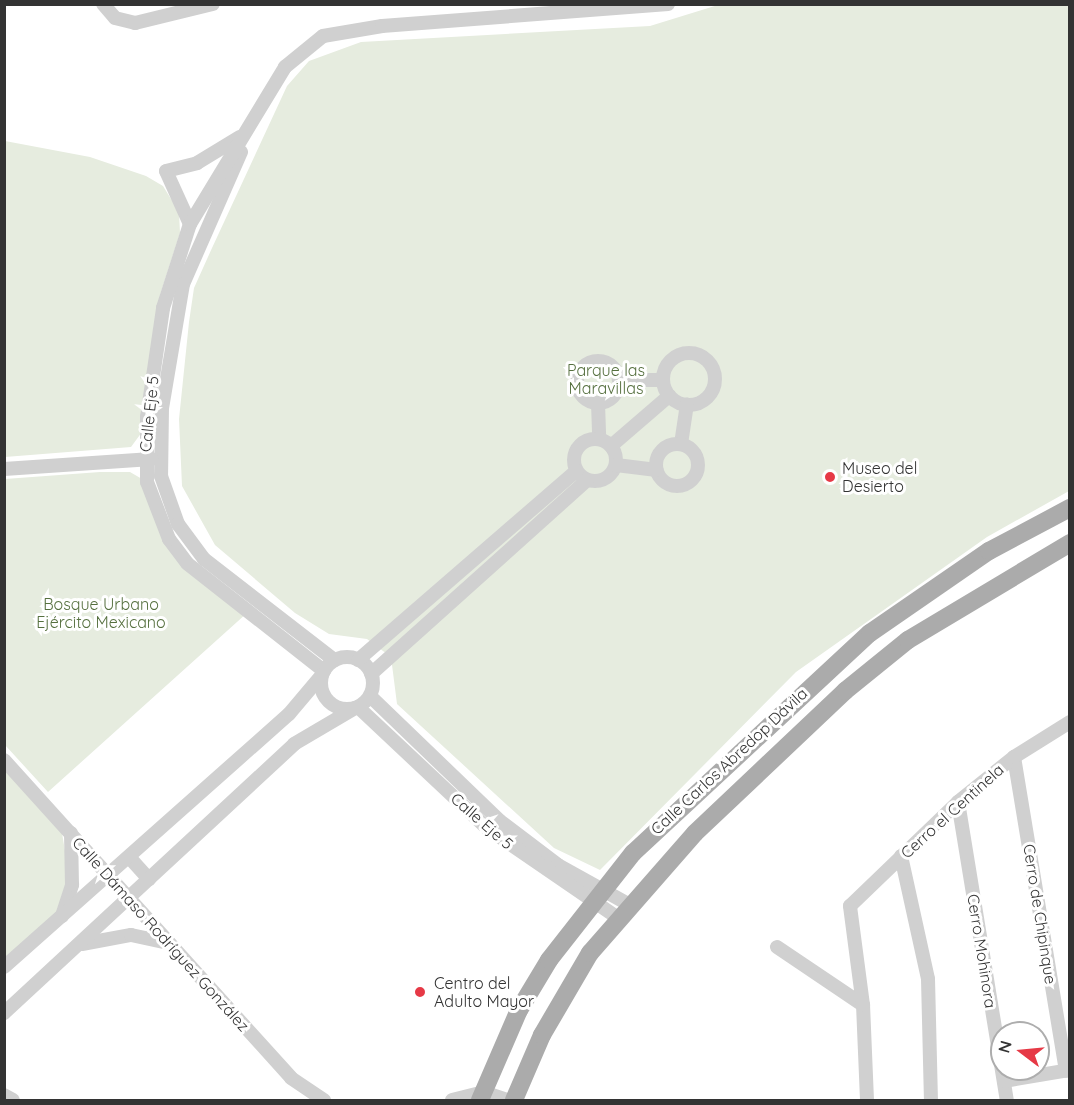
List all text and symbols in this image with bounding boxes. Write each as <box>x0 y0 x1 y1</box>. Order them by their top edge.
park label: Parque las Maravillas <box>567 360 645 398</box>
street label: Calle Eje 5 <box>135 375 163 453</box>
place label: Museo del Desierto <box>842 458 917 496</box>
marker: Museo del Desierto <box>823 470 837 484</box>
park label: Bosque Urbano Ejército Mexicano <box>36 594 166 632</box>
street label: Calle Carlos Abredop Dávila <box>647 683 811 839</box>
street label: Cerro el Centinela <box>897 760 1007 862</box>
street label: Calle Eje 5 <box>447 789 517 853</box>
street label: Calle Dámaso Rodríguez González <box>69 833 253 1035</box>
street label: Cerro de Chipinque <box>1019 842 1061 986</box>
street label: Cerro Mohinora <box>963 892 1001 1010</box>
place label: Centro del Adulto Mayor <box>434 973 534 1011</box>
marker: Centro del Adulto Mayor <box>411 983 429 1001</box>
north arrow <box>990 1021 1050 1081</box>
text: N <box>993 1038 1016 1055</box>

